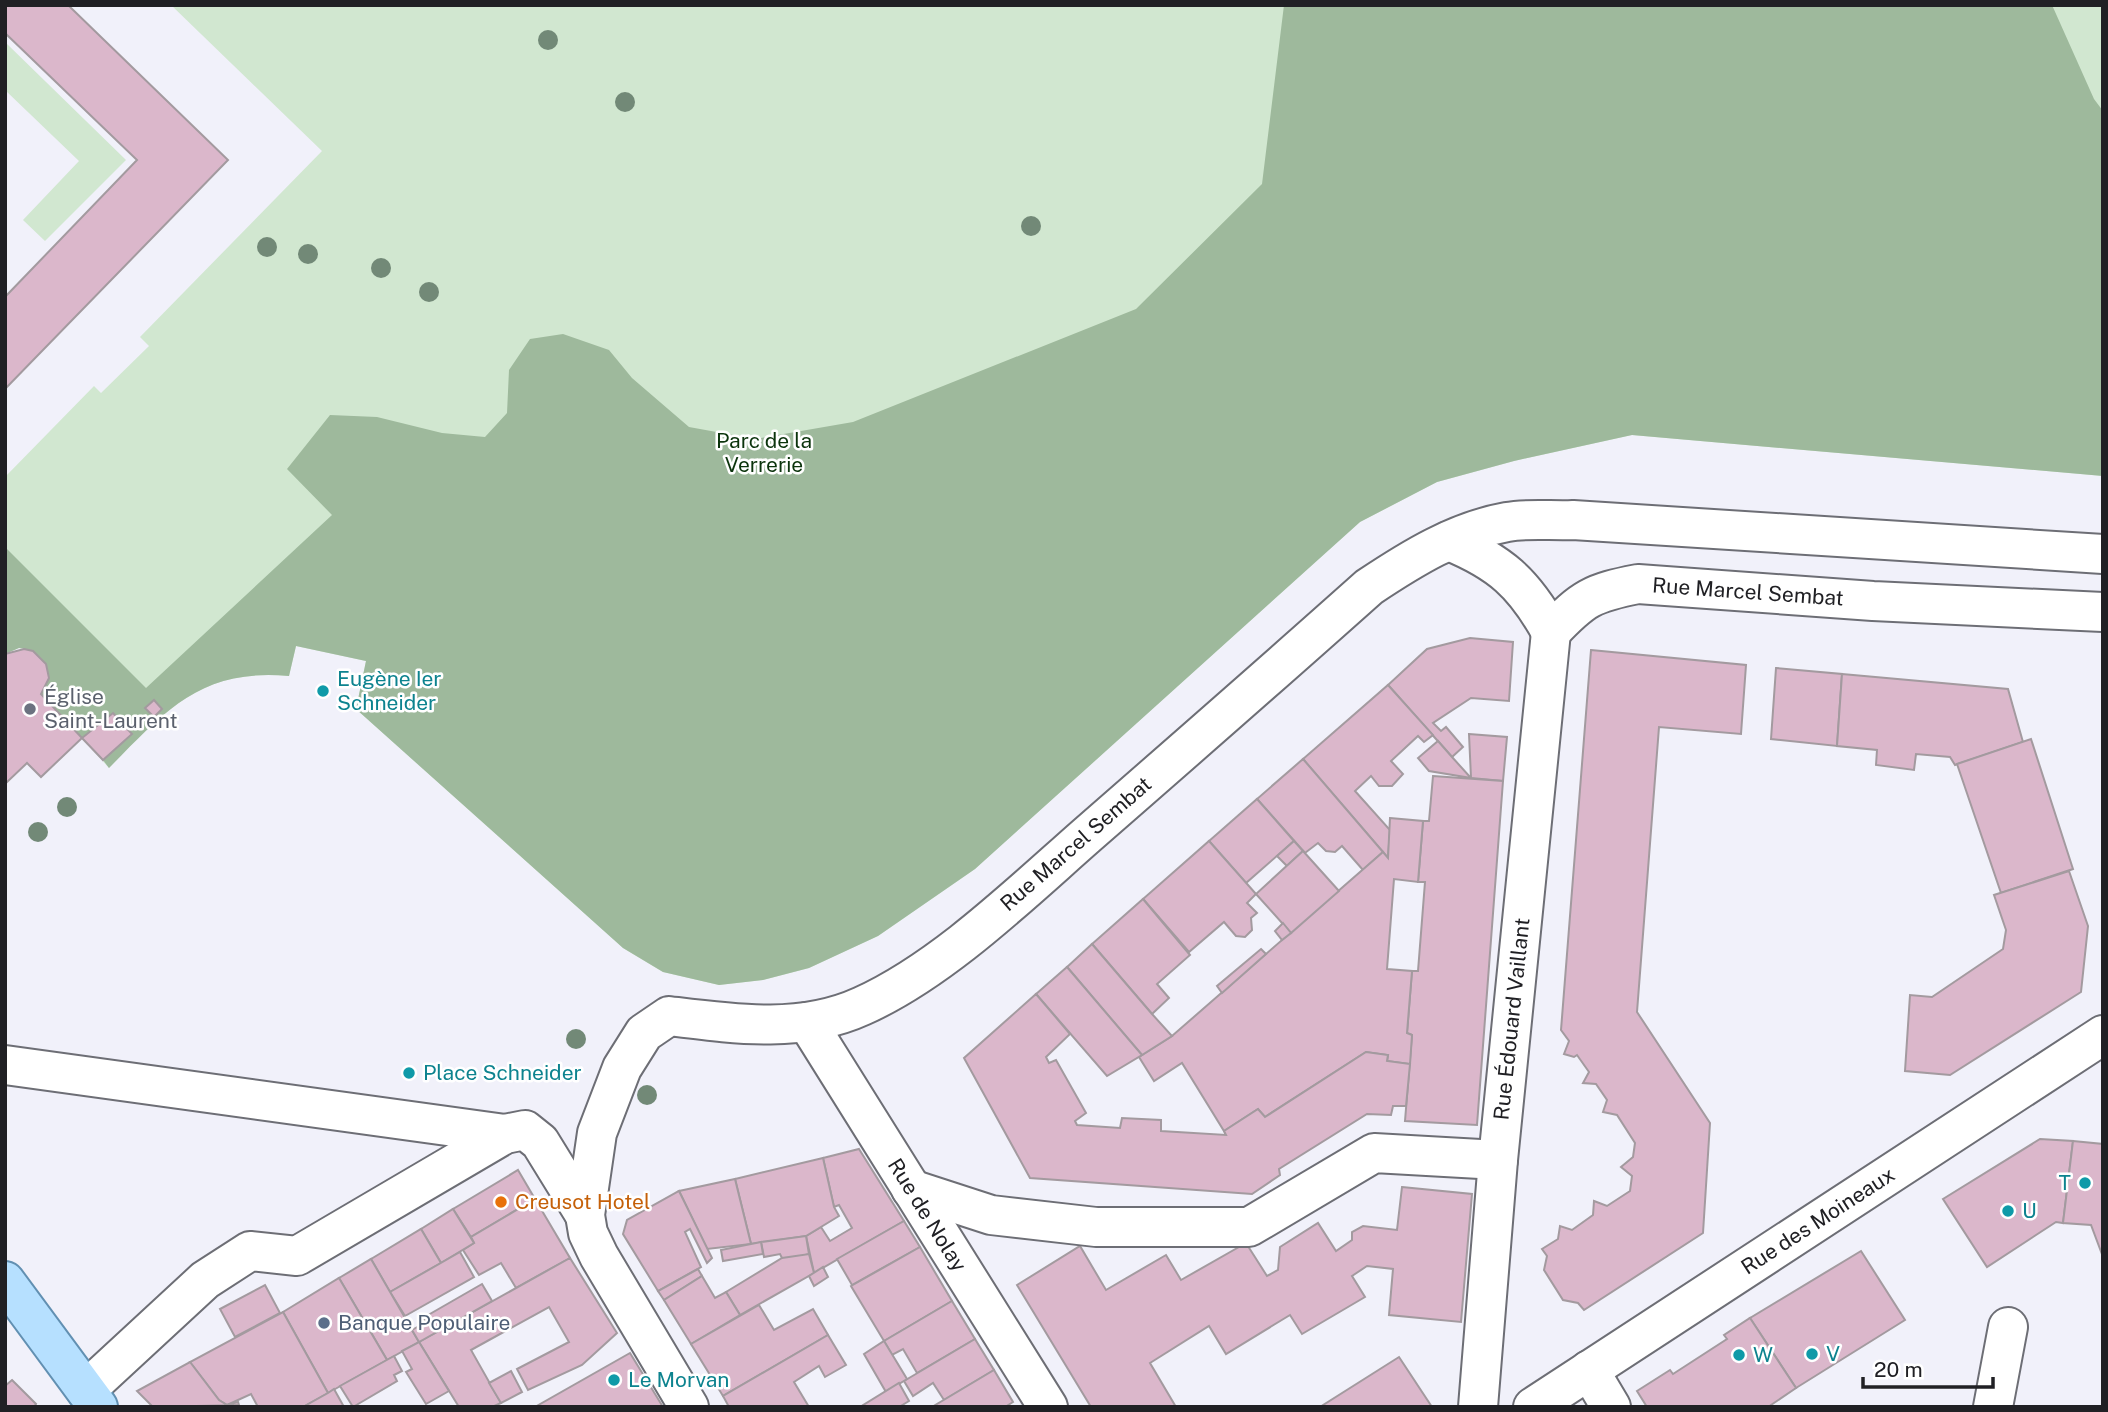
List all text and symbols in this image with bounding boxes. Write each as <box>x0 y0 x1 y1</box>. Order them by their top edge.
park label: Parc de la Verrerie <box>716 428 812 477</box>
street label: Rue Marcel Sembat <box>1651 572 1845 611</box>
place label: Eugène Ier Schneider <box>337 666 442 715</box>
marker: Eugène Ier Schneider <box>315 683 331 699</box>
place label: Église Saint-Laurent <box>44 684 178 733</box>
marker: Église Saint-Laurent <box>22 701 38 717</box>
street label: Rue Marcel Sembat <box>995 771 1156 916</box>
street label: Rue Édouard Vaillant <box>1488 917 1535 1121</box>
place label: Place Schneider <box>423 1060 582 1085</box>
marker: Place Schneider <box>401 1065 417 1081</box>
street label: Rue de Nolay <box>883 1154 972 1276</box>
street label: Rue des Moineaux <box>1736 1162 1899 1280</box>
place label: T <box>2059 1170 2071 1195</box>
marker: T <box>2077 1175 2093 1191</box>
place label: Creusot Hotel <box>515 1189 650 1214</box>
marker: Creusot Hotel <box>493 1194 509 1210</box>
place label: U <box>2022 1198 2037 1223</box>
marker: U <box>2000 1203 2016 1219</box>
place label: Banque Populaire <box>338 1310 510 1335</box>
marker: Banque Populaire <box>316 1315 332 1331</box>
place label: V <box>1826 1341 1840 1366</box>
place label: W <box>1753 1342 1773 1367</box>
marker: V <box>1804 1346 1820 1362</box>
scale bar <box>1863 1346 1993 1390</box>
marker: W <box>1731 1347 1747 1363</box>
text: 20 m <box>1874 1357 1923 1382</box>
place label: Le Morvan <box>628 1367 729 1392</box>
marker: Le Morvan <box>606 1372 622 1388</box>

